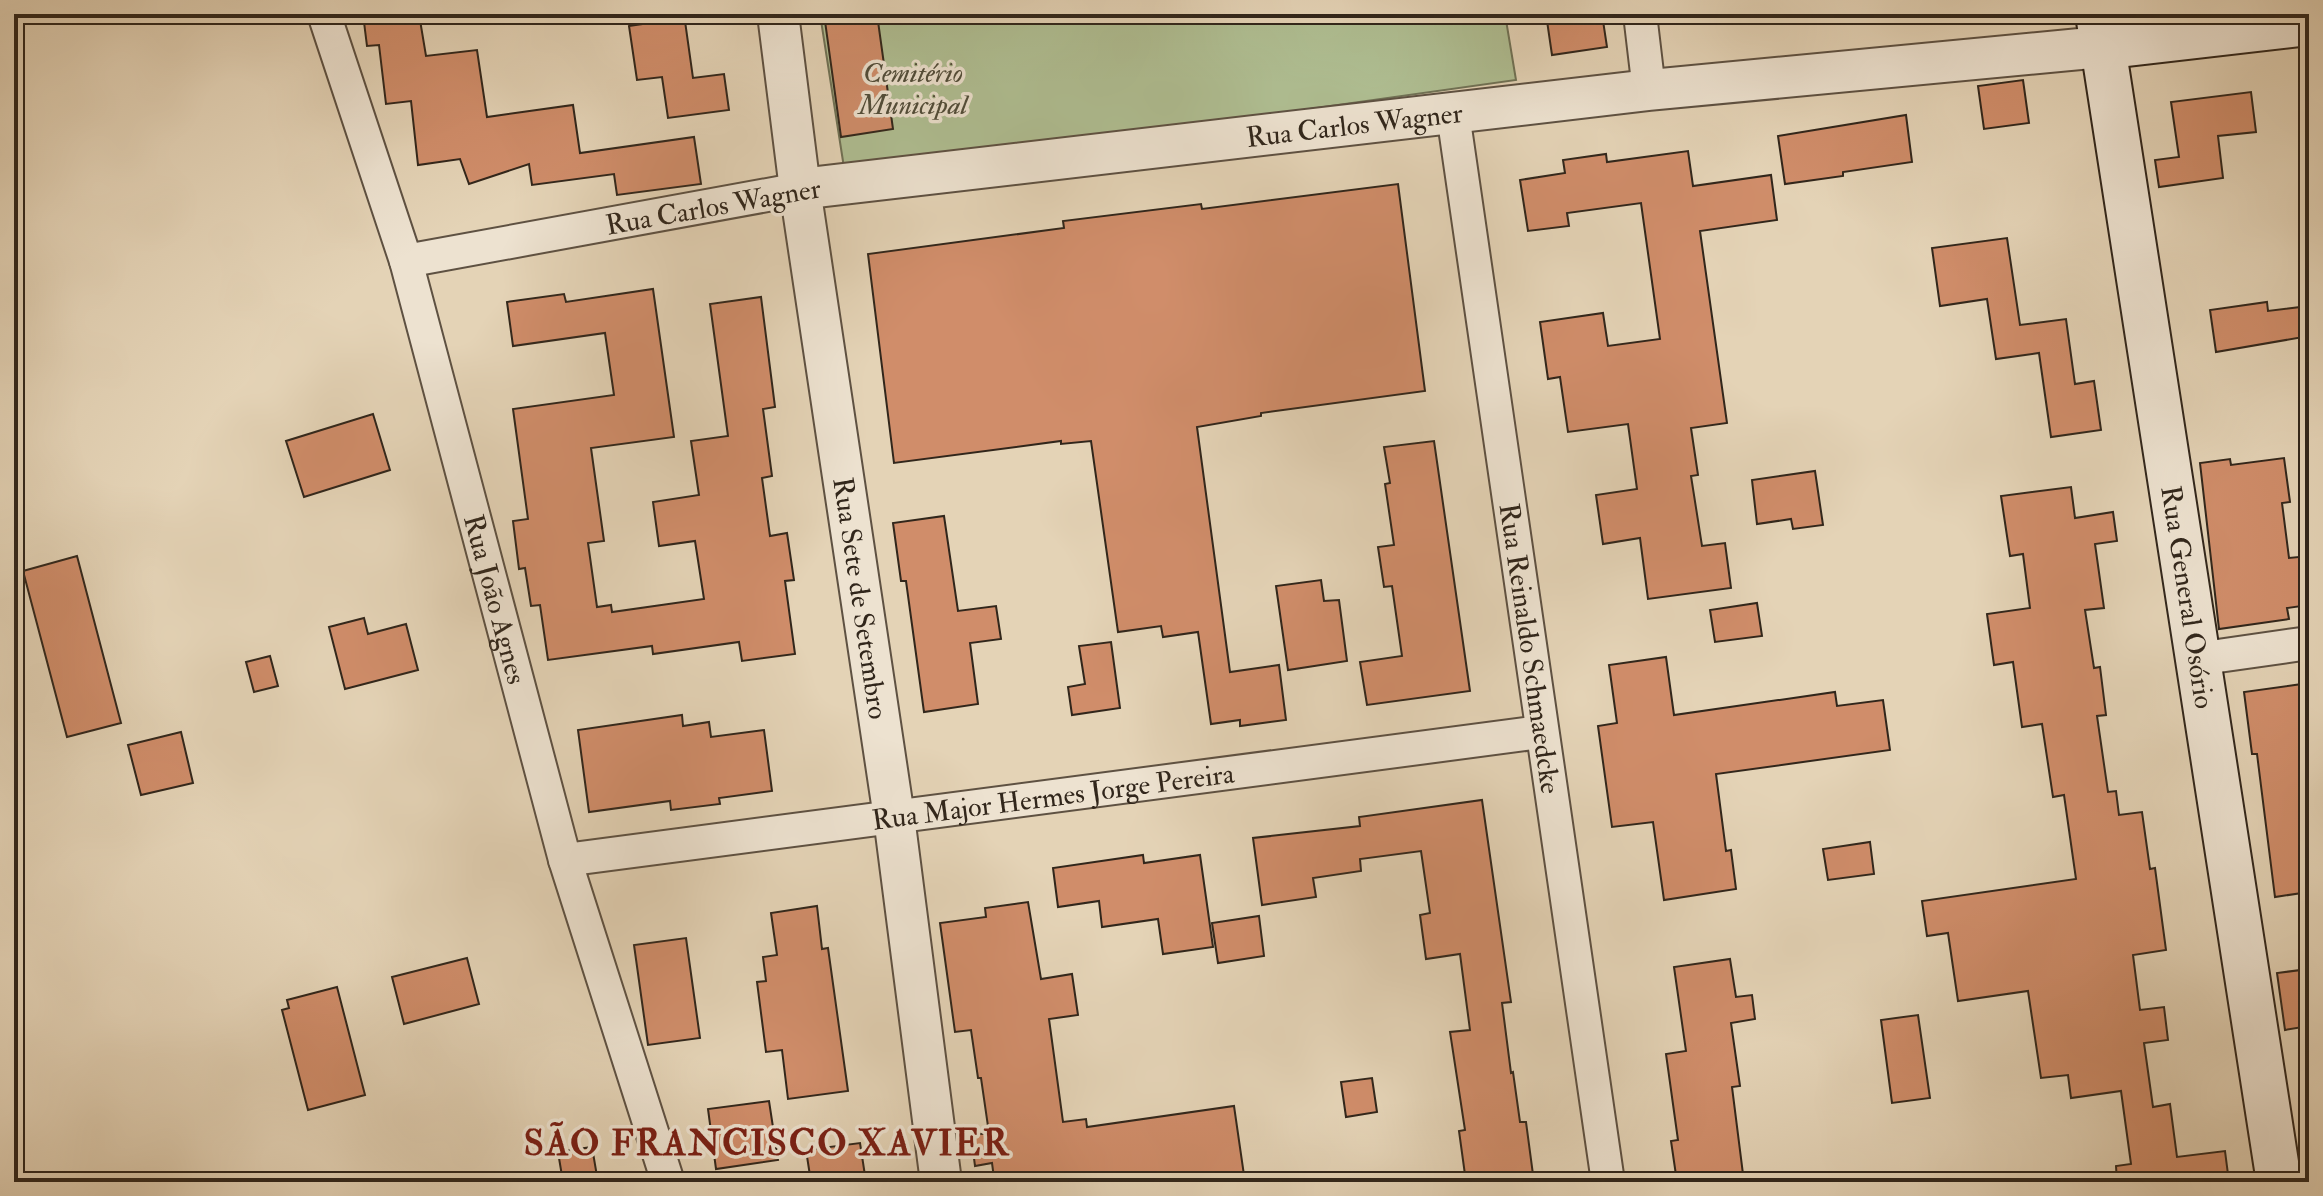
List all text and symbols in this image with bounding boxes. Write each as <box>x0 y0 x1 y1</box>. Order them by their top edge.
park label: Cemitério Municipal <box>857 56 970 123</box>
street label: Rua Carlos Wagner <box>1244 96 1465 156</box>
street label: Rua Carlos Wagner <box>603 171 824 244</box>
street label: Rua Sete de Setembro <box>824 475 895 722</box>
street label: Rua General Osório <box>2152 483 2221 711</box>
street label: Rua Reinaldo Schmaedcke <box>1491 501 1567 796</box>
street label: Rua João Agnes <box>455 511 534 688</box>
street label: Rua Major Hermes Jorge Pereira <box>870 756 1237 839</box>
district label: SÃO FRANCISCO XAVIER <box>524 1120 1010 1166</box>

